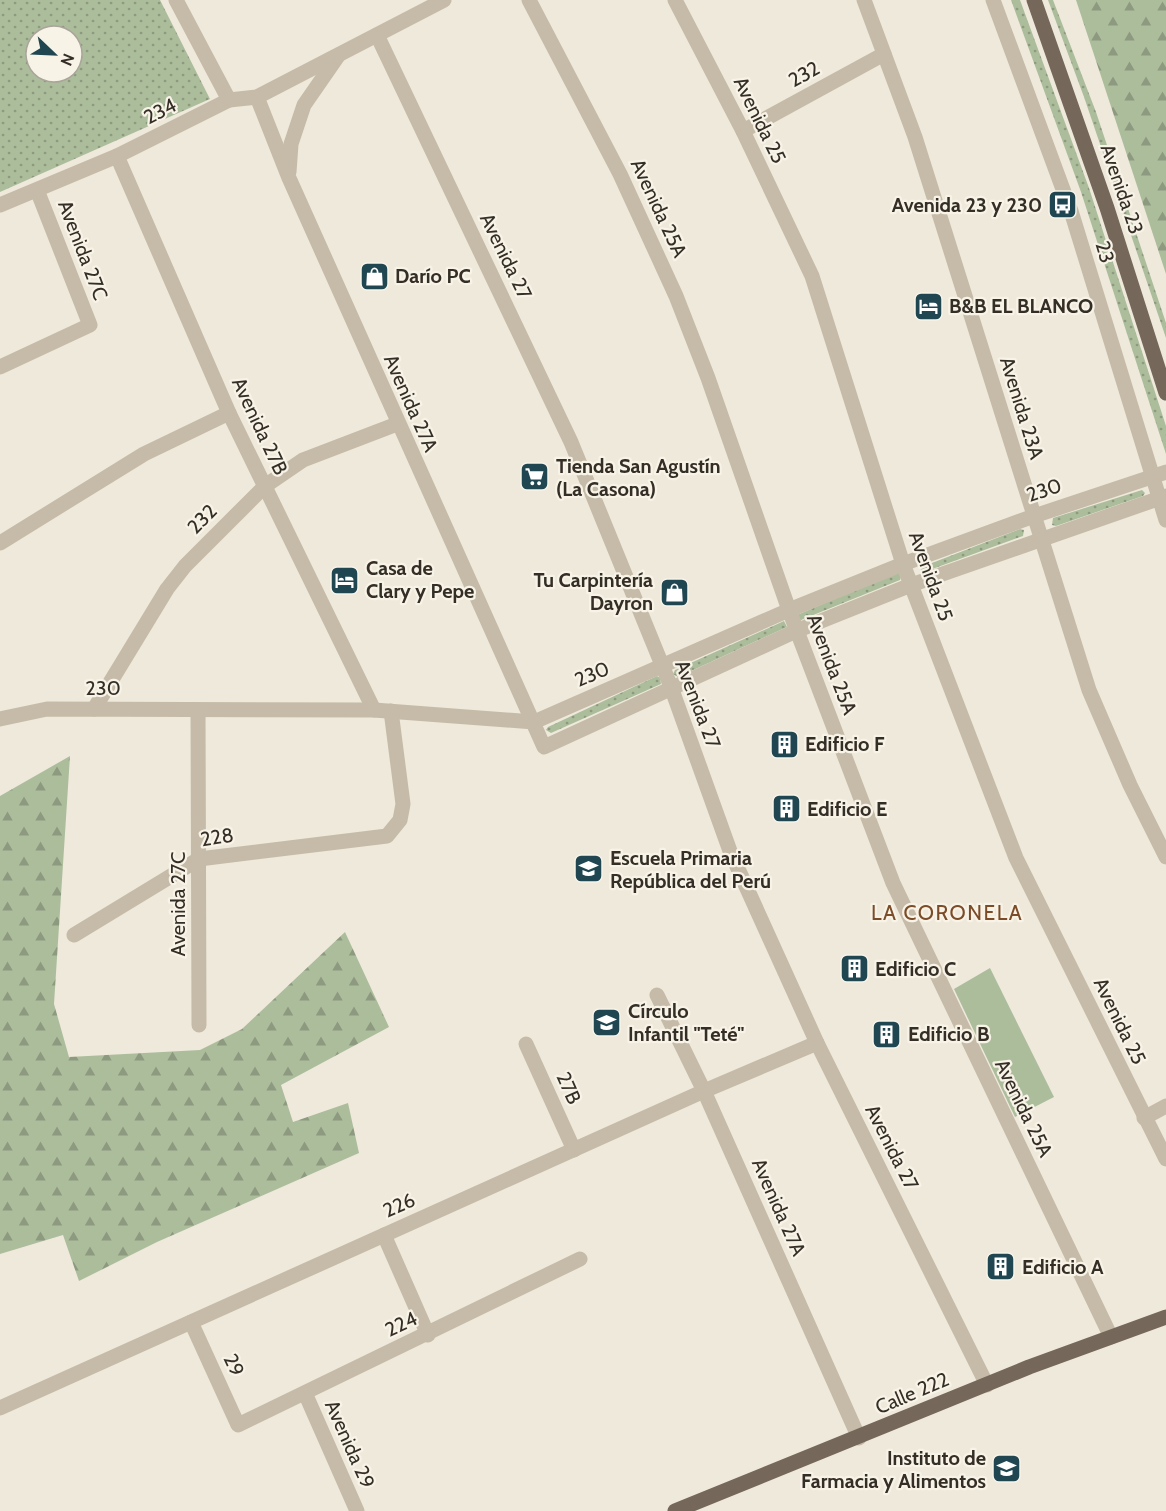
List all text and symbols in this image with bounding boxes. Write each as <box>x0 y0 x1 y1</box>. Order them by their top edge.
north arrow <box>24 24 84 84</box>
text: N <box>56 51 78 69</box>
street label: 232 <box>784 56 824 92</box>
street label: Avenida 25 <box>729 73 791 167</box>
street label: 234 <box>140 93 180 129</box>
street label: Avenida 23 <box>1095 141 1149 237</box>
street label: Avenida 25A <box>626 155 693 262</box>
bus stop icon: Avenida 23 y 230 <box>1047 189 1079 221</box>
place label: Avenida 23 y 230 <box>892 193 1042 217</box>
street label: Avenida 27C <box>53 197 113 303</box>
street label: Avenida 27 <box>475 209 537 303</box>
street label: 23 <box>1090 238 1120 266</box>
shop icon: Darío PC <box>358 260 390 292</box>
place label: Darío PC <box>395 264 471 288</box>
hotel icon: B&B EL BLANCO <box>912 290 944 322</box>
place label: B&B EL BLANCO <box>949 294 1093 318</box>
street label: Avenida 27A <box>379 351 443 456</box>
street label: Avenida 23A <box>995 354 1049 463</box>
street label: Avenida 27B <box>227 374 293 479</box>
place label: Tienda San Agustín (La Casona) <box>556 454 721 501</box>
supermarket icon: Tienda San Agustín (La Casona) <box>519 461 551 493</box>
street label: 230 <box>1023 473 1065 507</box>
street label: 232 <box>182 499 222 539</box>
street label: Avenida 25 <box>904 528 958 624</box>
place label: Casa de Clary y Pepe <box>366 556 474 603</box>
hotel icon: Casa de Clary y Pepe <box>329 564 361 596</box>
place label: Tu Carpintería Dayron <box>534 568 653 615</box>
shop icon: Tu Carpintería Dayron <box>658 576 690 608</box>
street label: Avenida 25A <box>802 610 862 718</box>
street label: 230 <box>571 656 613 692</box>
street label: Avenida 27 <box>670 656 726 752</box>
street label: 230 <box>85 676 121 700</box>
building icon: Edificio F <box>768 728 800 760</box>
place label: Edificio F <box>805 732 885 756</box>
building icon: Edificio E <box>770 793 802 825</box>
place label: Edificio E <box>807 797 887 821</box>
street label: 228 <box>199 823 235 851</box>
place label: Escuela Primaria República del Perú <box>610 846 771 893</box>
street label: Avenida 27C <box>166 852 190 956</box>
school or university icon: Escuela Primaria República del Perú <box>573 853 605 885</box>
district label: LA CORONELA <box>871 900 1023 925</box>
building icon: Edificio C <box>838 953 870 985</box>
place label: Edificio C <box>875 957 956 981</box>
street label: Avenida 25 <box>1089 974 1151 1068</box>
place label: Círculo Infantil "Teté" <box>628 999 744 1046</box>
school or university icon: Círculo Infantil "Teté" <box>591 1006 623 1038</box>
building icon: Edificio B <box>871 1018 903 1050</box>
place label: Edificio B <box>908 1022 990 1046</box>
street label: Avenida 25A <box>990 1055 1058 1161</box>
street label: 27B <box>551 1068 587 1108</box>
street label: Avenida 27 <box>860 1100 924 1194</box>
street label: Avenida 27A <box>747 1155 811 1260</box>
street label: 226 <box>379 1187 419 1223</box>
building icon: Edificio A <box>985 1251 1017 1283</box>
place label: Edificio A <box>1022 1255 1104 1279</box>
street label: 224 <box>381 1306 421 1342</box>
street label: 29 <box>219 1350 249 1380</box>
street label: Calle 222 <box>872 1367 952 1419</box>
street label: Avenida 29 <box>320 1396 380 1492</box>
place label: Instituto de Farmacia y Alimentos <box>801 1446 986 1493</box>
school or university icon: Instituto de Farmacia y Alimentos <box>991 1453 1023 1485</box>

